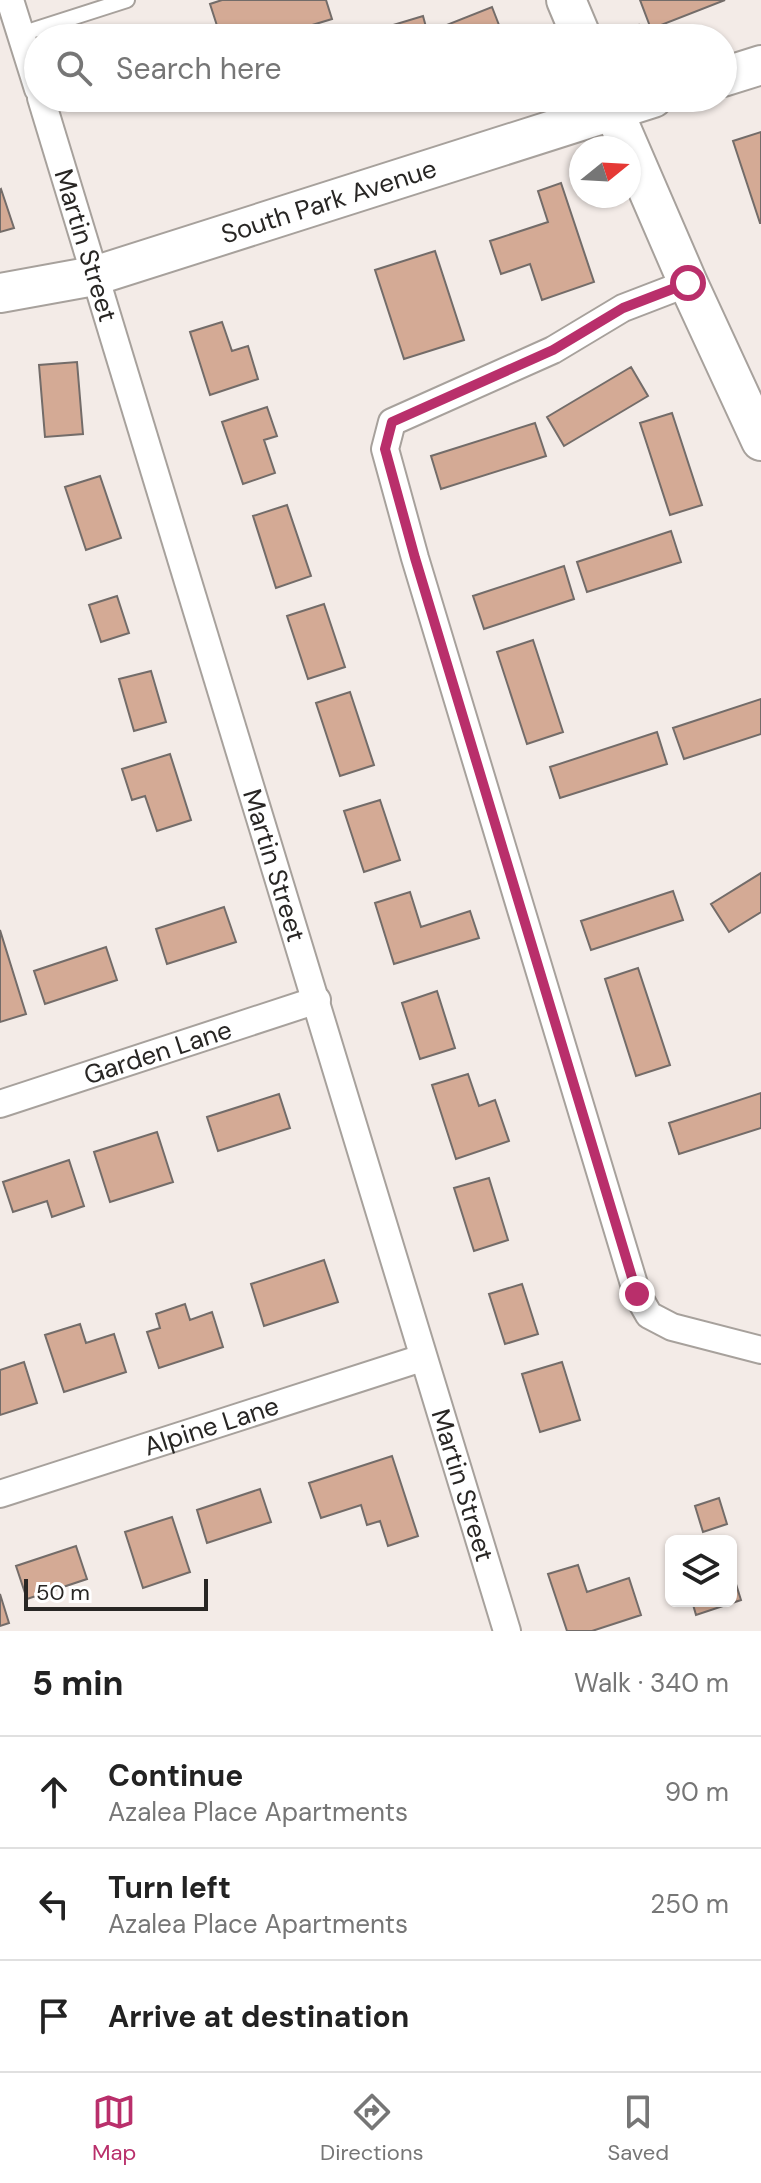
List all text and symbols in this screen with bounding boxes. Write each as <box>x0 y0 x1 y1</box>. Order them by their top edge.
search box <box>24 24 737 112</box>
icon: search <box>52 46 96 90</box>
text: Search here <box>116 49 282 88</box>
north arrow <box>569 136 641 208</box>
street label: South Park Avenue <box>217 151 441 251</box>
street label: Martin Street <box>47 165 125 326</box>
route start <box>670 265 706 301</box>
street label: Martin Street <box>235 785 313 946</box>
street label: Garden Lane <box>79 1012 236 1092</box>
route end <box>619 1276 655 1312</box>
street label: Alpine Lane <box>140 1388 283 1464</box>
street label: Martin Street <box>424 1405 502 1566</box>
map controls <box>665 1535 737 1607</box>
button: layers <box>665 1535 737 1607</box>
scale bar <box>24 1575 208 1611</box>
text: 50 m <box>36 1578 90 1607</box>
text: 5 min <box>32 1661 123 1706</box>
text: Walk · 340 m <box>574 1666 729 1700</box>
text: Continue <box>108 1756 243 1795</box>
icon: ahead <box>32 1770 76 1814</box>
text: 90 m <box>665 1775 729 1809</box>
text: Azalea Place Apartments <box>108 1795 408 1829</box>
text: Turn left <box>108 1868 231 1907</box>
icon: left <box>32 1882 76 1926</box>
text: 250 m <box>650 1887 729 1921</box>
text: Azalea Place Apartments <box>108 1907 408 1941</box>
icon: arrive <box>32 1994 76 2038</box>
text: Arrive at destination <box>108 1997 409 2036</box>
tab: Map <box>92 2090 136 2167</box>
tab: Directions <box>320 2090 424 2167</box>
tab: Saved <box>607 2090 669 2167</box>

